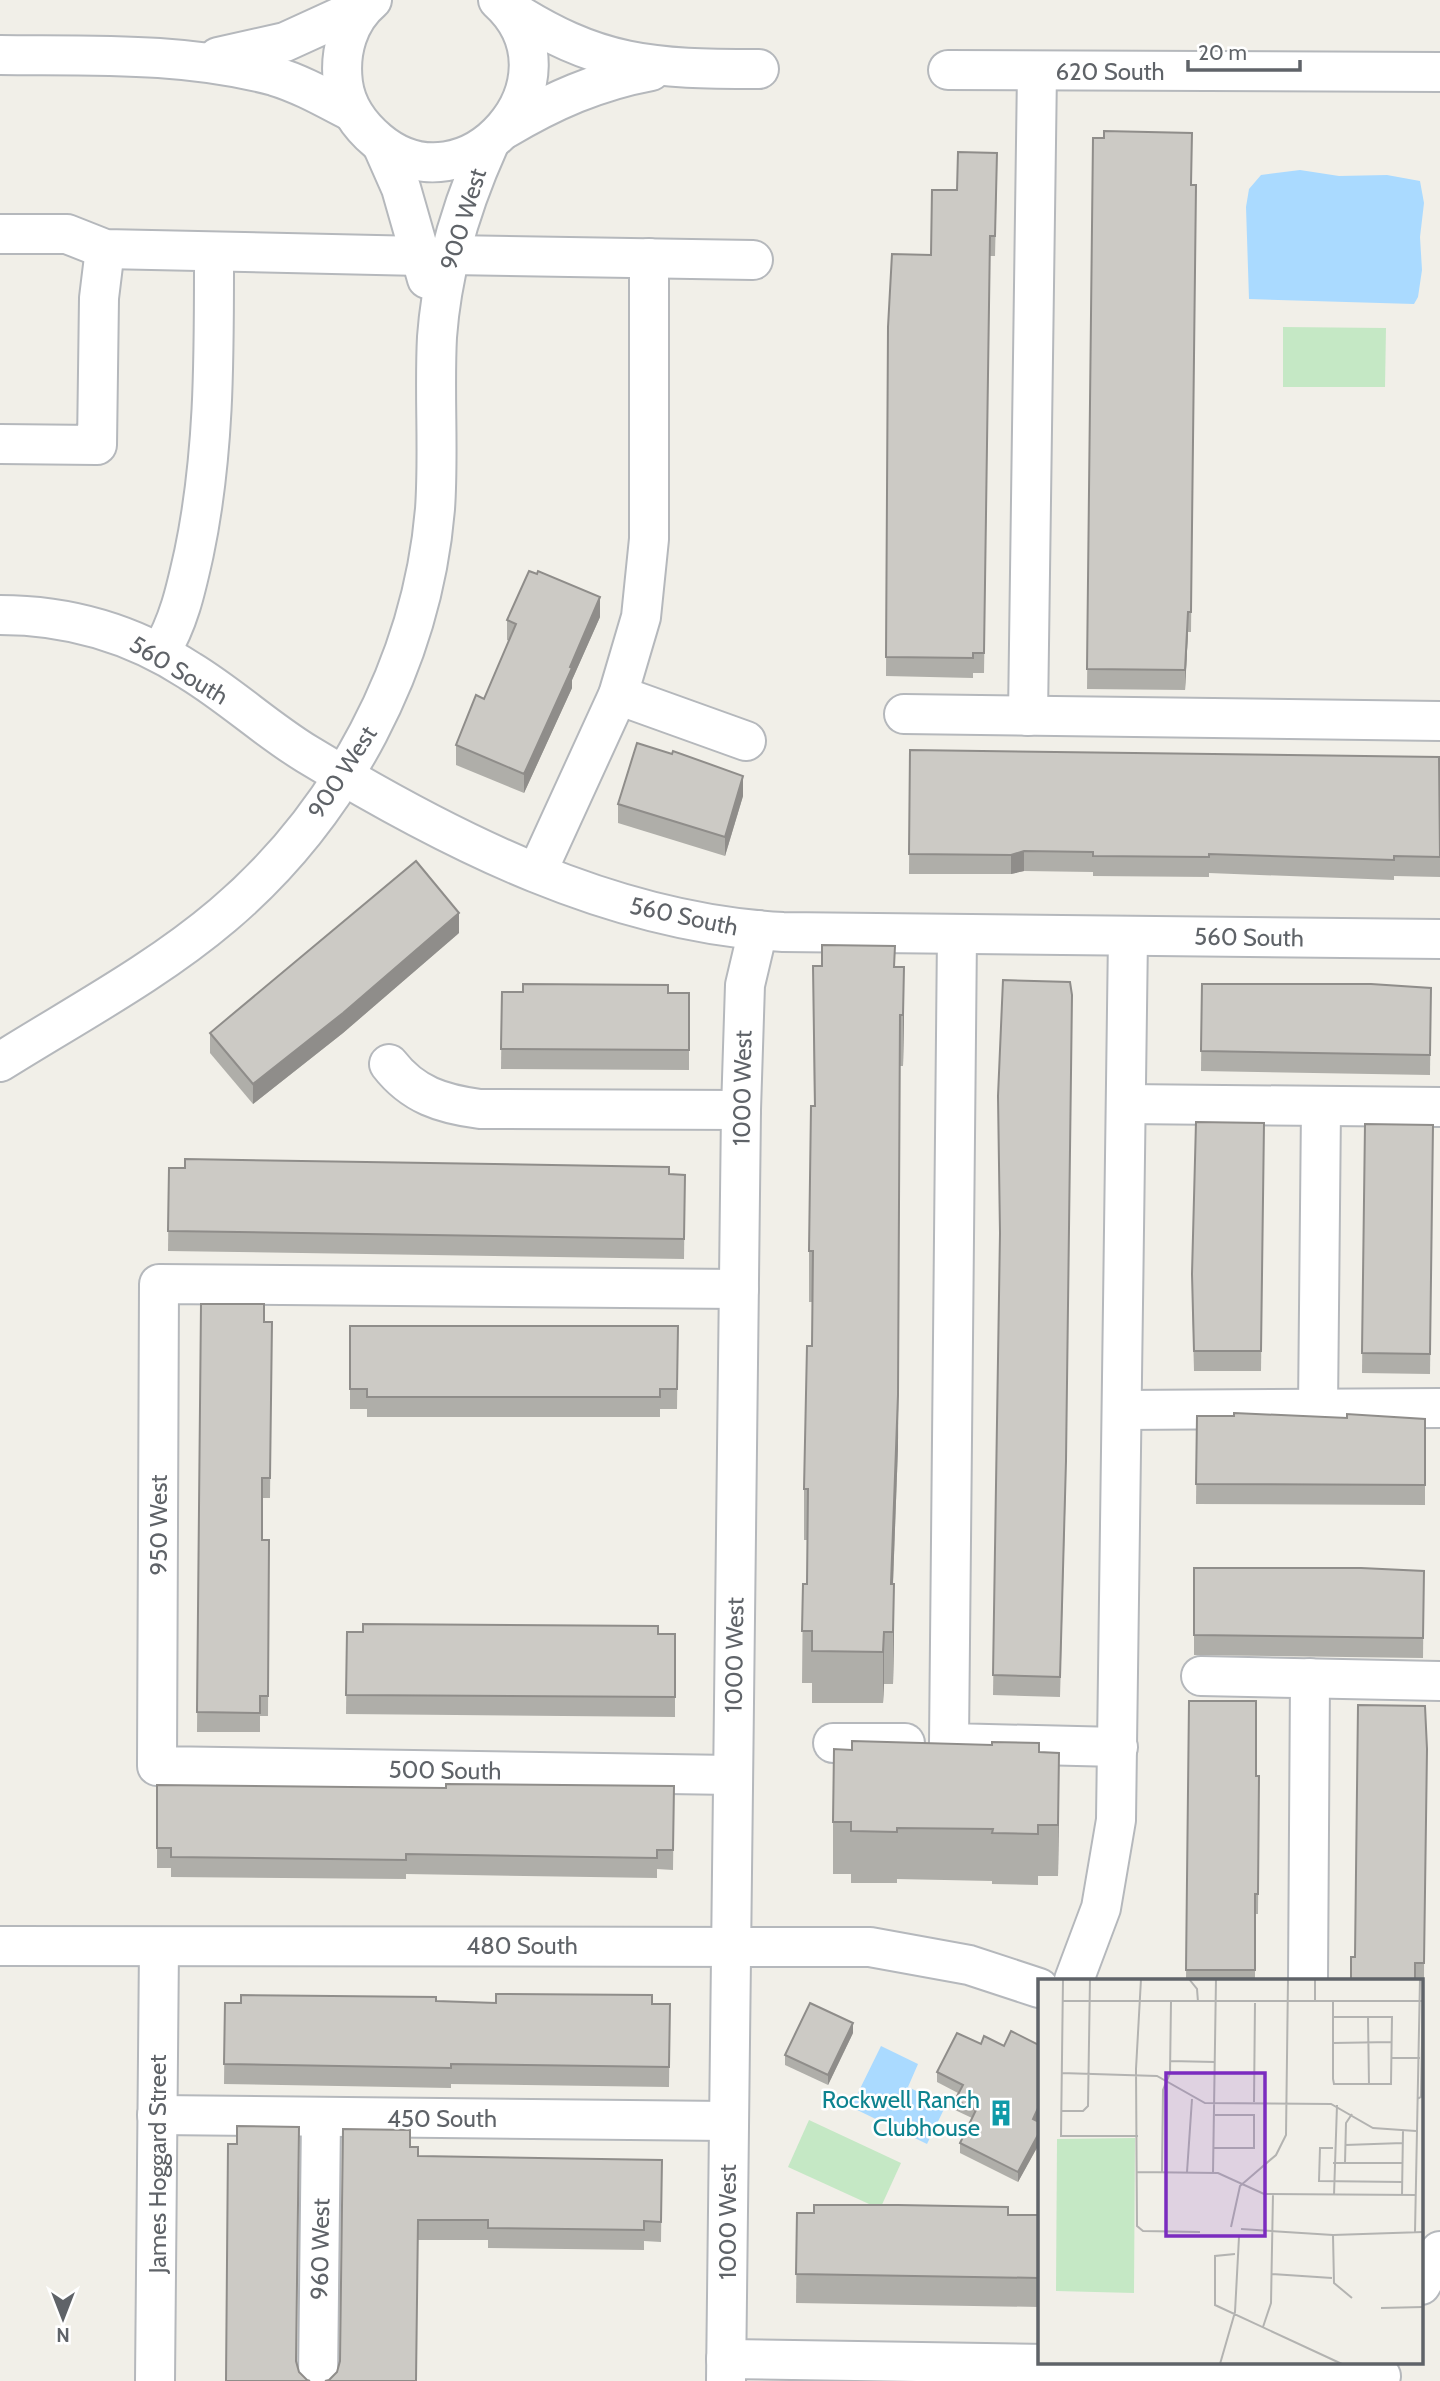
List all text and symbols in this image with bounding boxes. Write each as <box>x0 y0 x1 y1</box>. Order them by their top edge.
scale bar <box>1188 28 1300 72</box>
text: 20 m <box>1198 40 1247 65</box>
street label: 620 South <box>1055 57 1165 86</box>
street label: 900 West <box>434 165 492 273</box>
street label: 560 South <box>125 629 233 711</box>
street label: 900 West <box>301 720 383 824</box>
street label: 560 South <box>627 890 741 942</box>
street label: 560 South <box>1194 922 1304 952</box>
street label: 1000 West <box>726 1030 758 1146</box>
street label: 950 West <box>144 1475 173 1575</box>
street label: 1000 West <box>718 1597 750 1713</box>
street label: 500 South <box>388 1755 502 1785</box>
street label: 480 South <box>466 1931 578 1960</box>
inset map <box>1038 1979 1422 2364</box>
street label: James Hoggard Street <box>143 2055 172 2274</box>
place label: Rockwell Ranch Clubhouse <box>822 2085 980 2142</box>
building icon: Rockwell Ranch Clubhouse <box>986 2098 1016 2128</box>
street label: 450 South <box>387 2104 497 2133</box>
street label: 1000 West <box>713 2164 742 2280</box>
street label: 960 West <box>305 2198 335 2300</box>
north arrow <box>28 2283 98 2353</box>
text: N <box>56 2323 70 2346</box>

